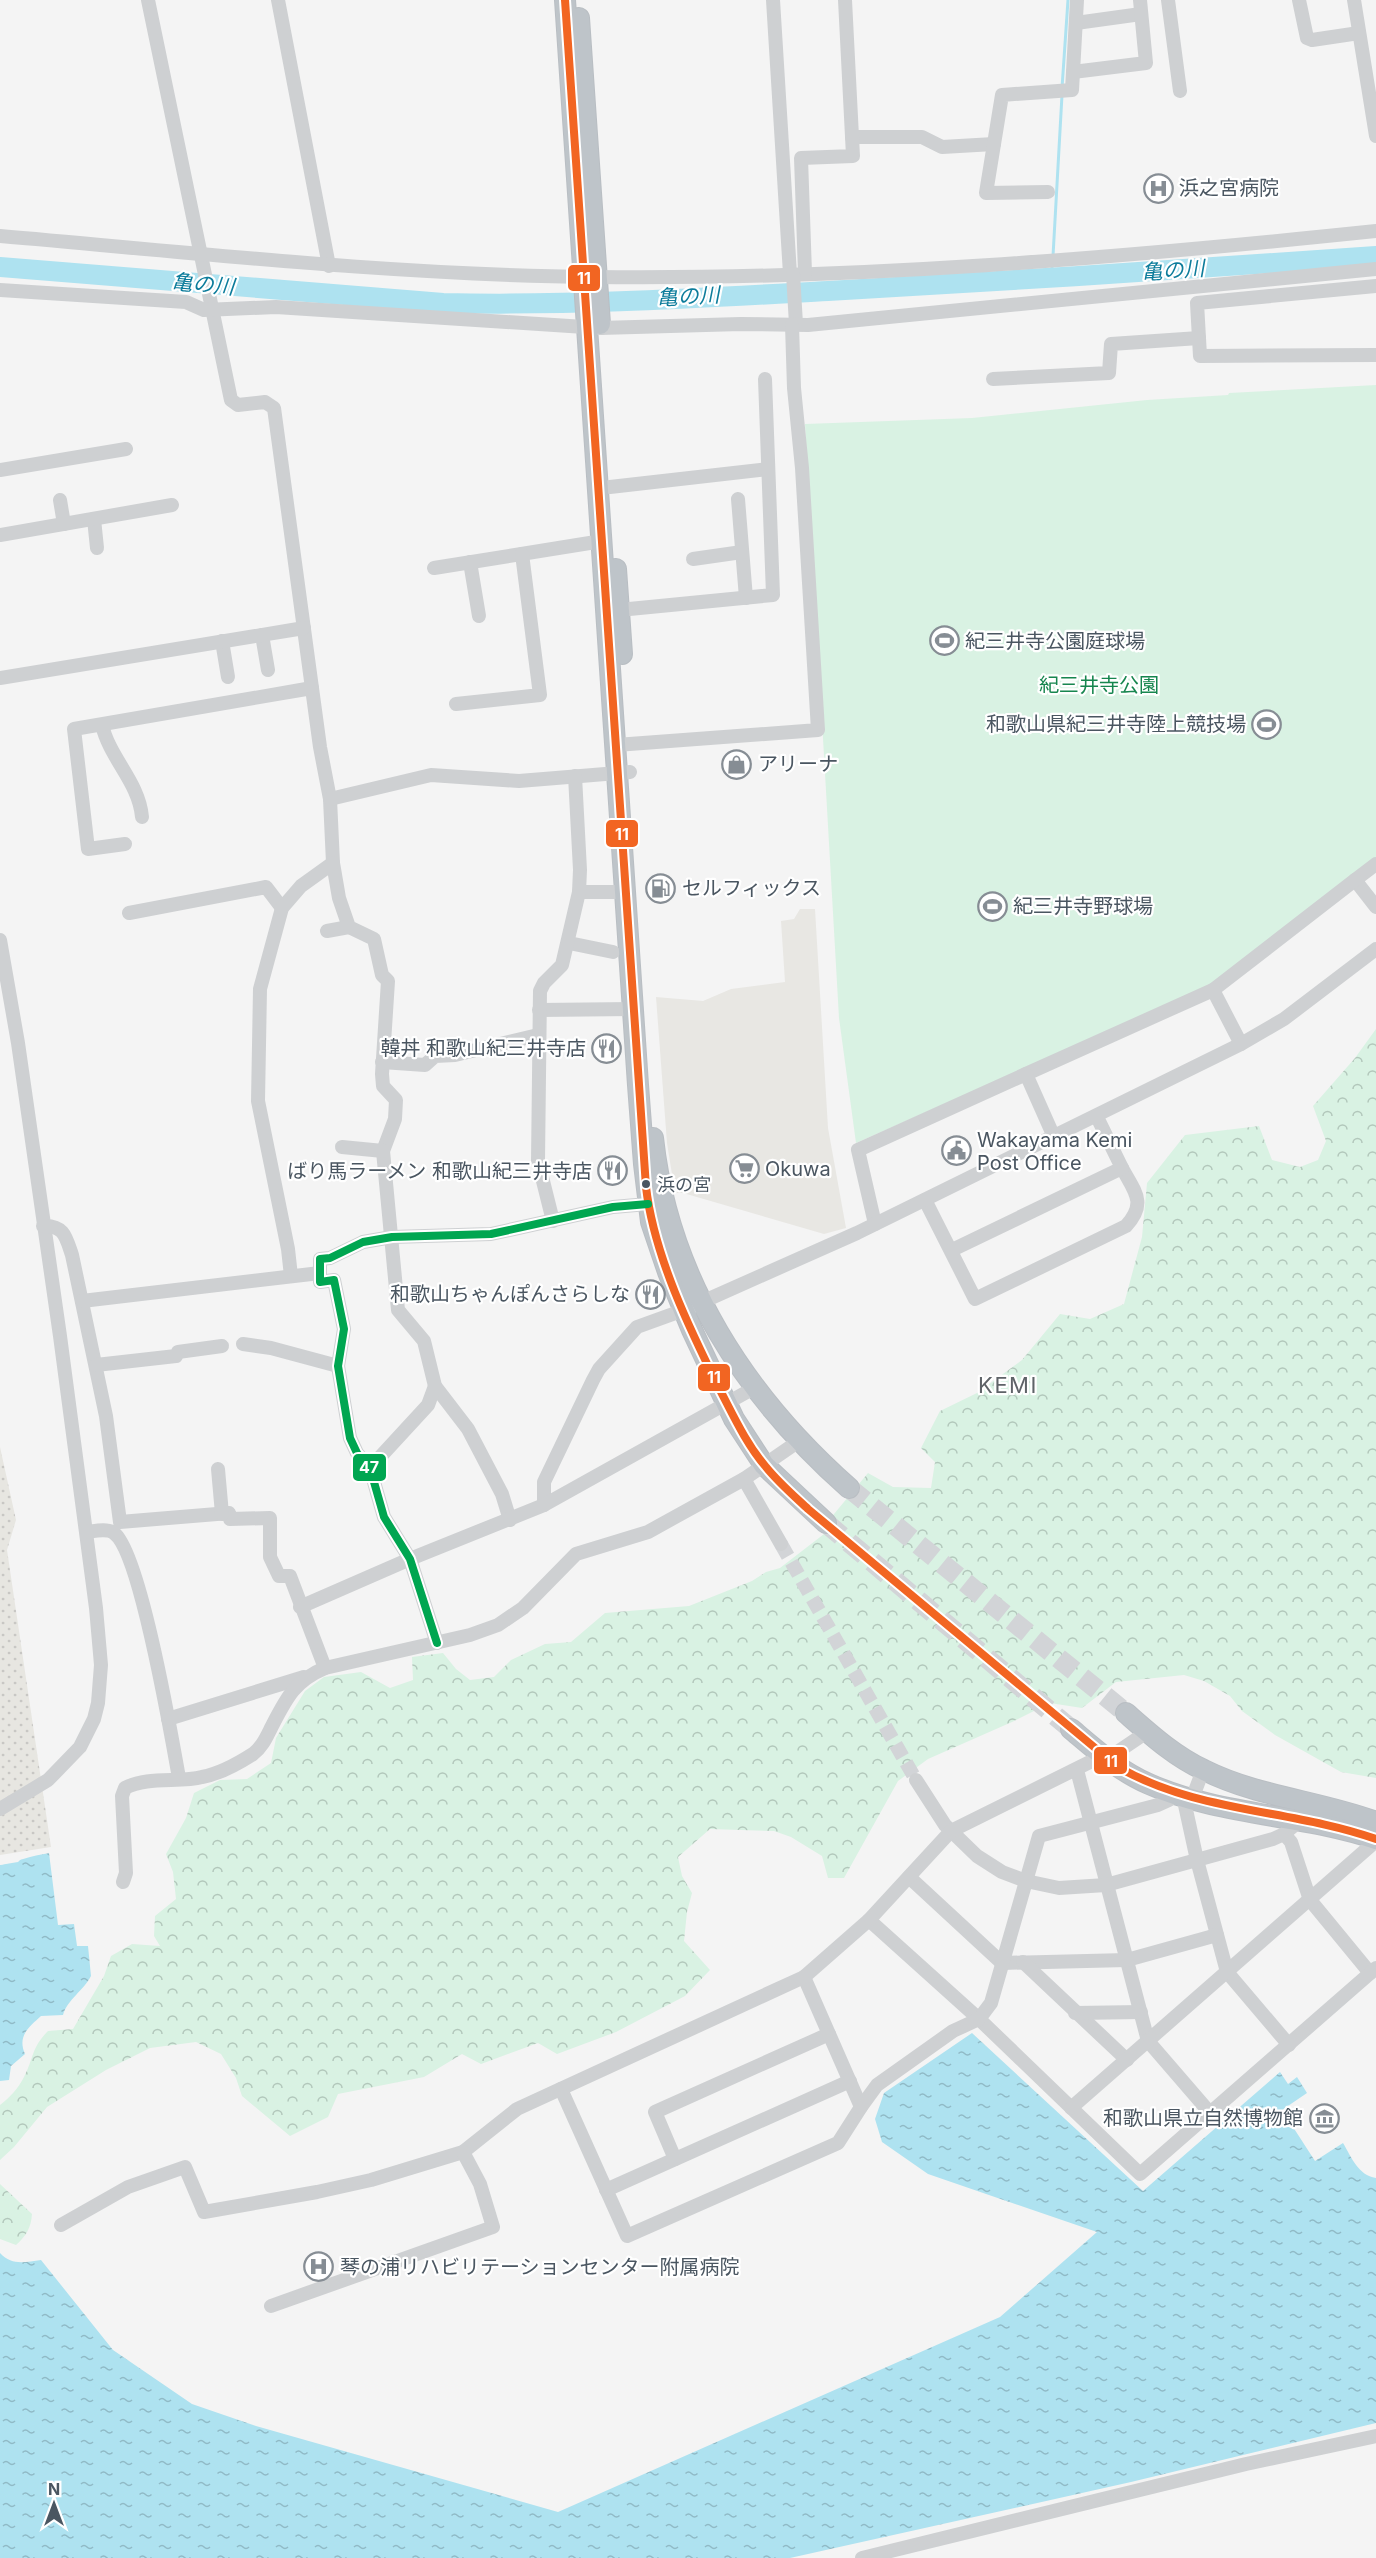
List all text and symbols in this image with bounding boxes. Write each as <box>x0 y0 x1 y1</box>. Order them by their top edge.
hospital icon: 浜之宮病院 <box>1142 172 1174 204</box>
place label: 浜之宮病院 <box>1179 176 1279 200</box>
water label: 亀の川 <box>1141 255 1207 285</box>
line badge: 11 <box>567 264 601 292</box>
text: 11 <box>577 268 591 288</box>
water label: 亀の川 <box>171 269 237 299</box>
water label: 亀の川 <box>656 282 722 310</box>
sports icon: 紀三井寺公園庭球場 <box>928 625 960 657</box>
place label: 紀三井寺公園庭球場 <box>965 629 1145 653</box>
park label: 紀三井寺公園 <box>1039 673 1159 697</box>
sports icon: 和歌山県紀三井寺陸上競技場 <box>1251 708 1283 740</box>
place label: 和歌山県紀三井寺陸上競技場 <box>986 712 1246 736</box>
shop icon: アリーナ <box>721 748 753 780</box>
place label: アリーナ <box>758 752 838 776</box>
line badge: 11 <box>605 819 639 848</box>
text: 11 <box>615 824 629 844</box>
fuel station icon: セルフィックス <box>645 872 677 904</box>
place label: セルフィックス <box>682 876 821 900</box>
sports icon: 紀三井寺野球場 <box>976 890 1008 922</box>
place label: 紀三井寺野球場 <box>1013 894 1153 918</box>
restaurant icon: 韓丼 和歌山紀三井寺店 <box>591 1032 623 1064</box>
place label: 韓丼 和歌山紀三井寺店 <box>380 1036 586 1060</box>
place label: Wakayama Kemi Post Office <box>977 1128 1132 1175</box>
public building icon: Wakayama Kemi Post Office <box>940 1135 972 1167</box>
supermarket icon: Okuwa <box>728 1153 760 1185</box>
restaurant icon: ばり馬ラーメン 和歌山紀三井寺店 <box>597 1155 629 1187</box>
place label: Okuwa <box>765 1157 831 1181</box>
place label: ばり馬ラーメン 和歌山紀三井寺店 <box>287 1159 592 1183</box>
place label: 浜の宮 <box>657 1174 711 1195</box>
marker: 浜の宮 <box>640 1178 652 1190</box>
restaurant icon: 和歌山ちゃんぽんさらしな <box>635 1278 667 1310</box>
place label: 和歌山ちゃんぽんさらしな <box>390 1282 630 1306</box>
line badge: 11 <box>697 1363 731 1392</box>
text: 11 <box>707 1367 721 1387</box>
district label: KEMI <box>978 1372 1038 1398</box>
line badge: 47 <box>352 1453 387 1482</box>
text: 47 <box>359 1457 379 1477</box>
line badge: 11 <box>1093 1746 1128 1775</box>
text: 11 <box>1104 1751 1118 1771</box>
museum icon: 和歌山県立自然博物館 <box>1308 2102 1340 2134</box>
place label: 和歌山県立自然博物館 <box>1103 2106 1303 2130</box>
hospital icon: 琴の浦リハビリテーションセンター附属病院 <box>303 2251 335 2283</box>
place label: 琴の浦リハビリテーションセンター附属病院 <box>340 2255 740 2279</box>
north arrow <box>24 2474 84 2534</box>
text: N <box>48 2479 60 2499</box>

